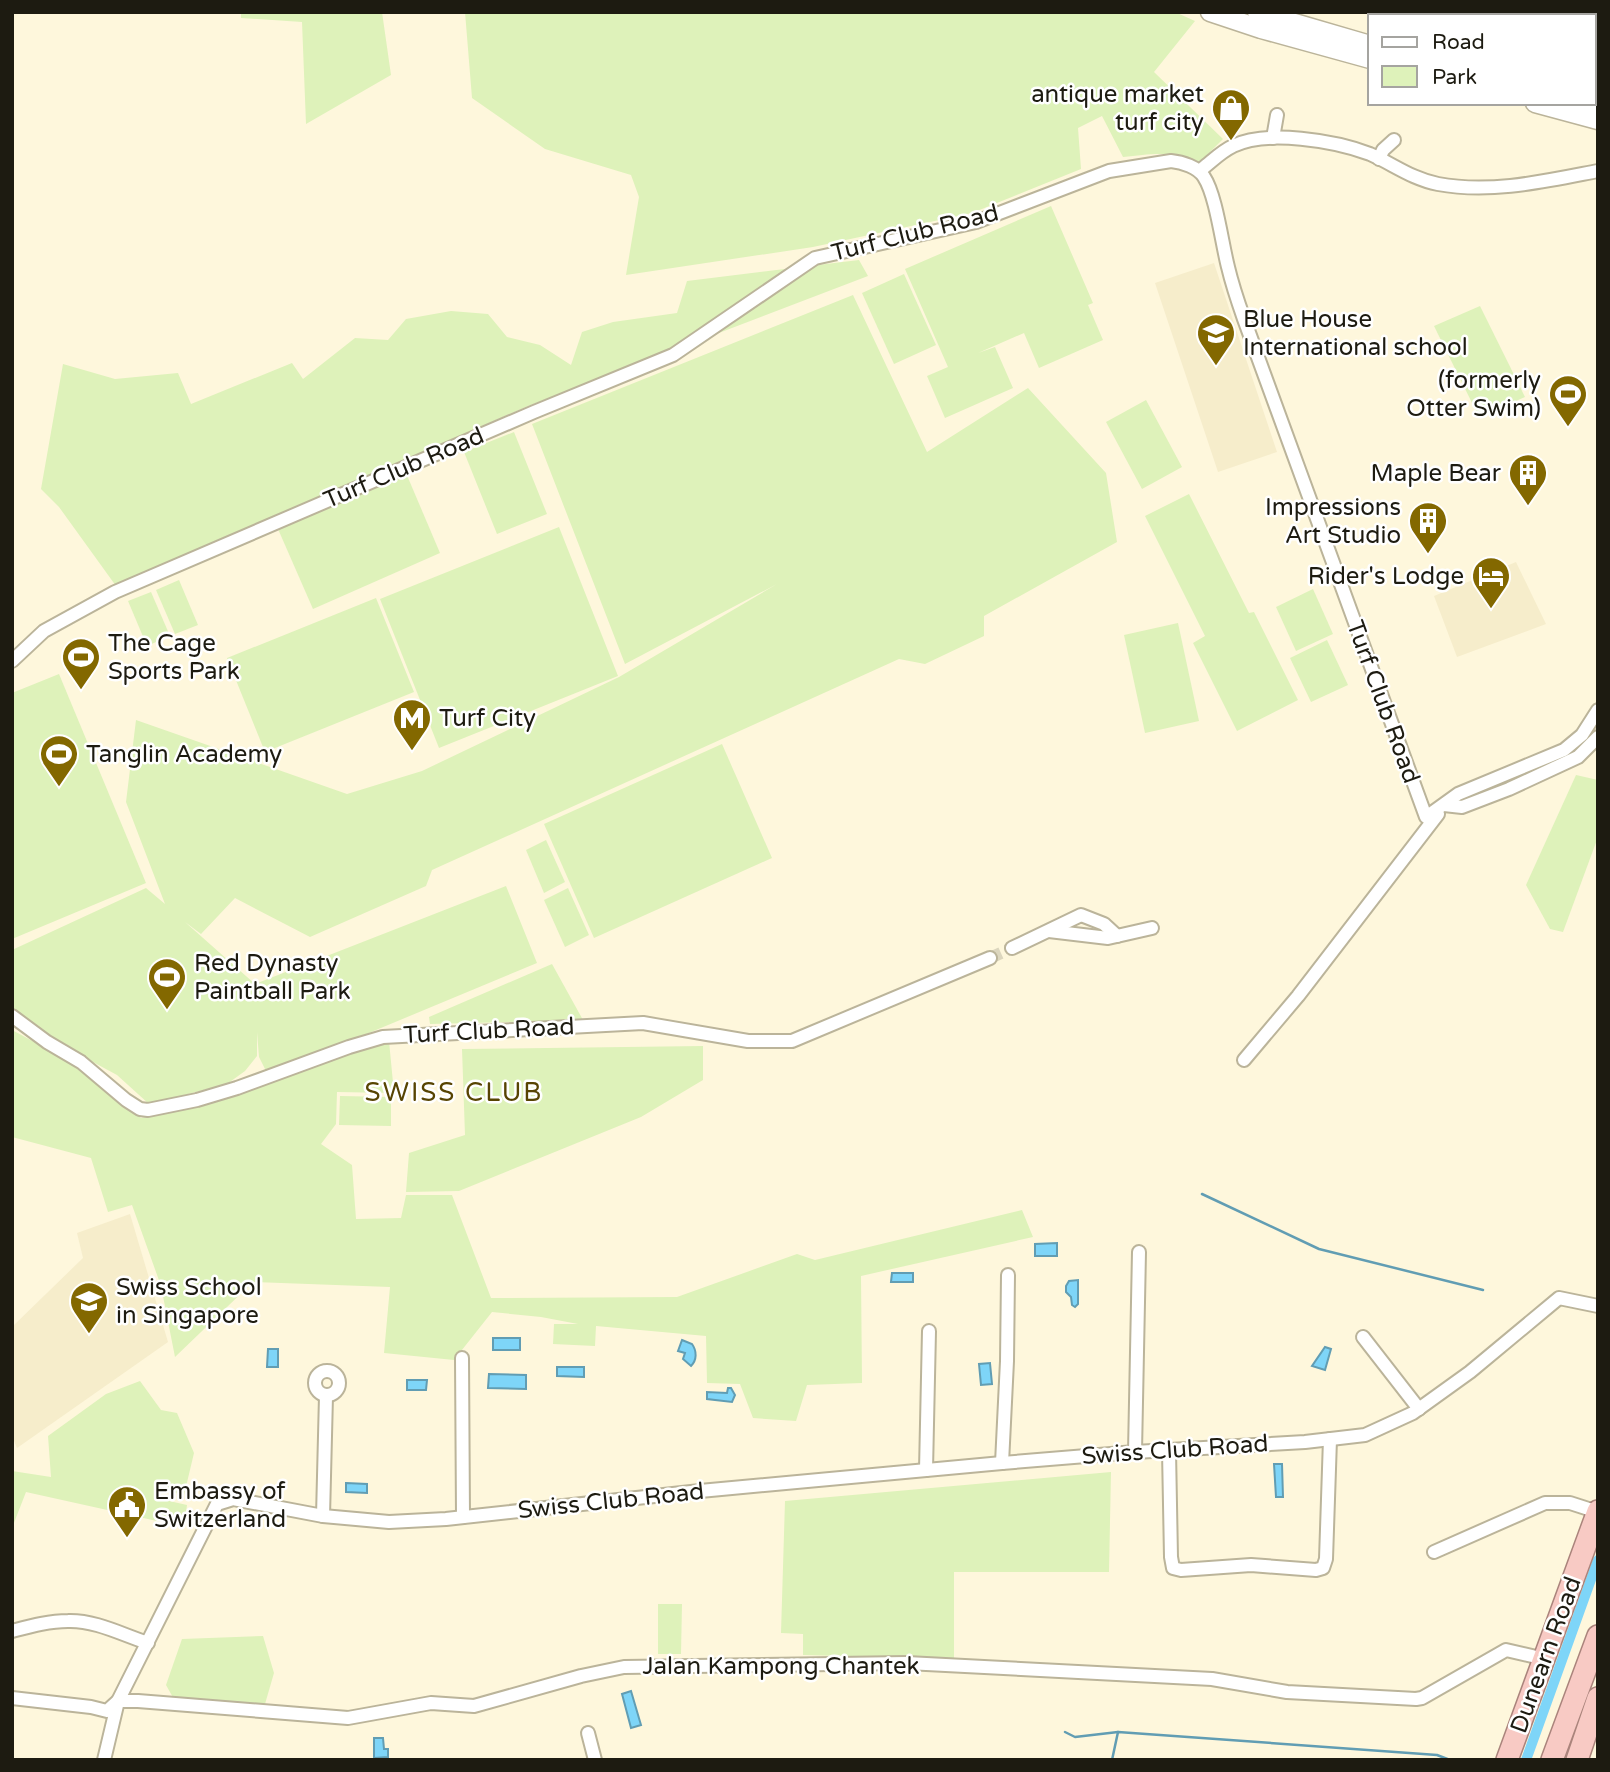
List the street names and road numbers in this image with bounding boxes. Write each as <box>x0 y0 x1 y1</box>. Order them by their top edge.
street label: Turf Club Road <box>828 198 1002 268</box>
street label: Turf Club Road <box>319 421 489 515</box>
street label: Turf Club Road <box>1340 617 1426 787</box>
street label: Turf Club Road <box>403 1012 575 1050</box>
street label: Swiss Club Road <box>1081 1429 1269 1471</box>
street label: Swiss Club Road <box>516 1477 706 1525</box>
street label: Dunearn Road <box>1504 1573 1588 1737</box>
street label: Jalan Kampong Chantek <box>642 1652 920 1681</box>

